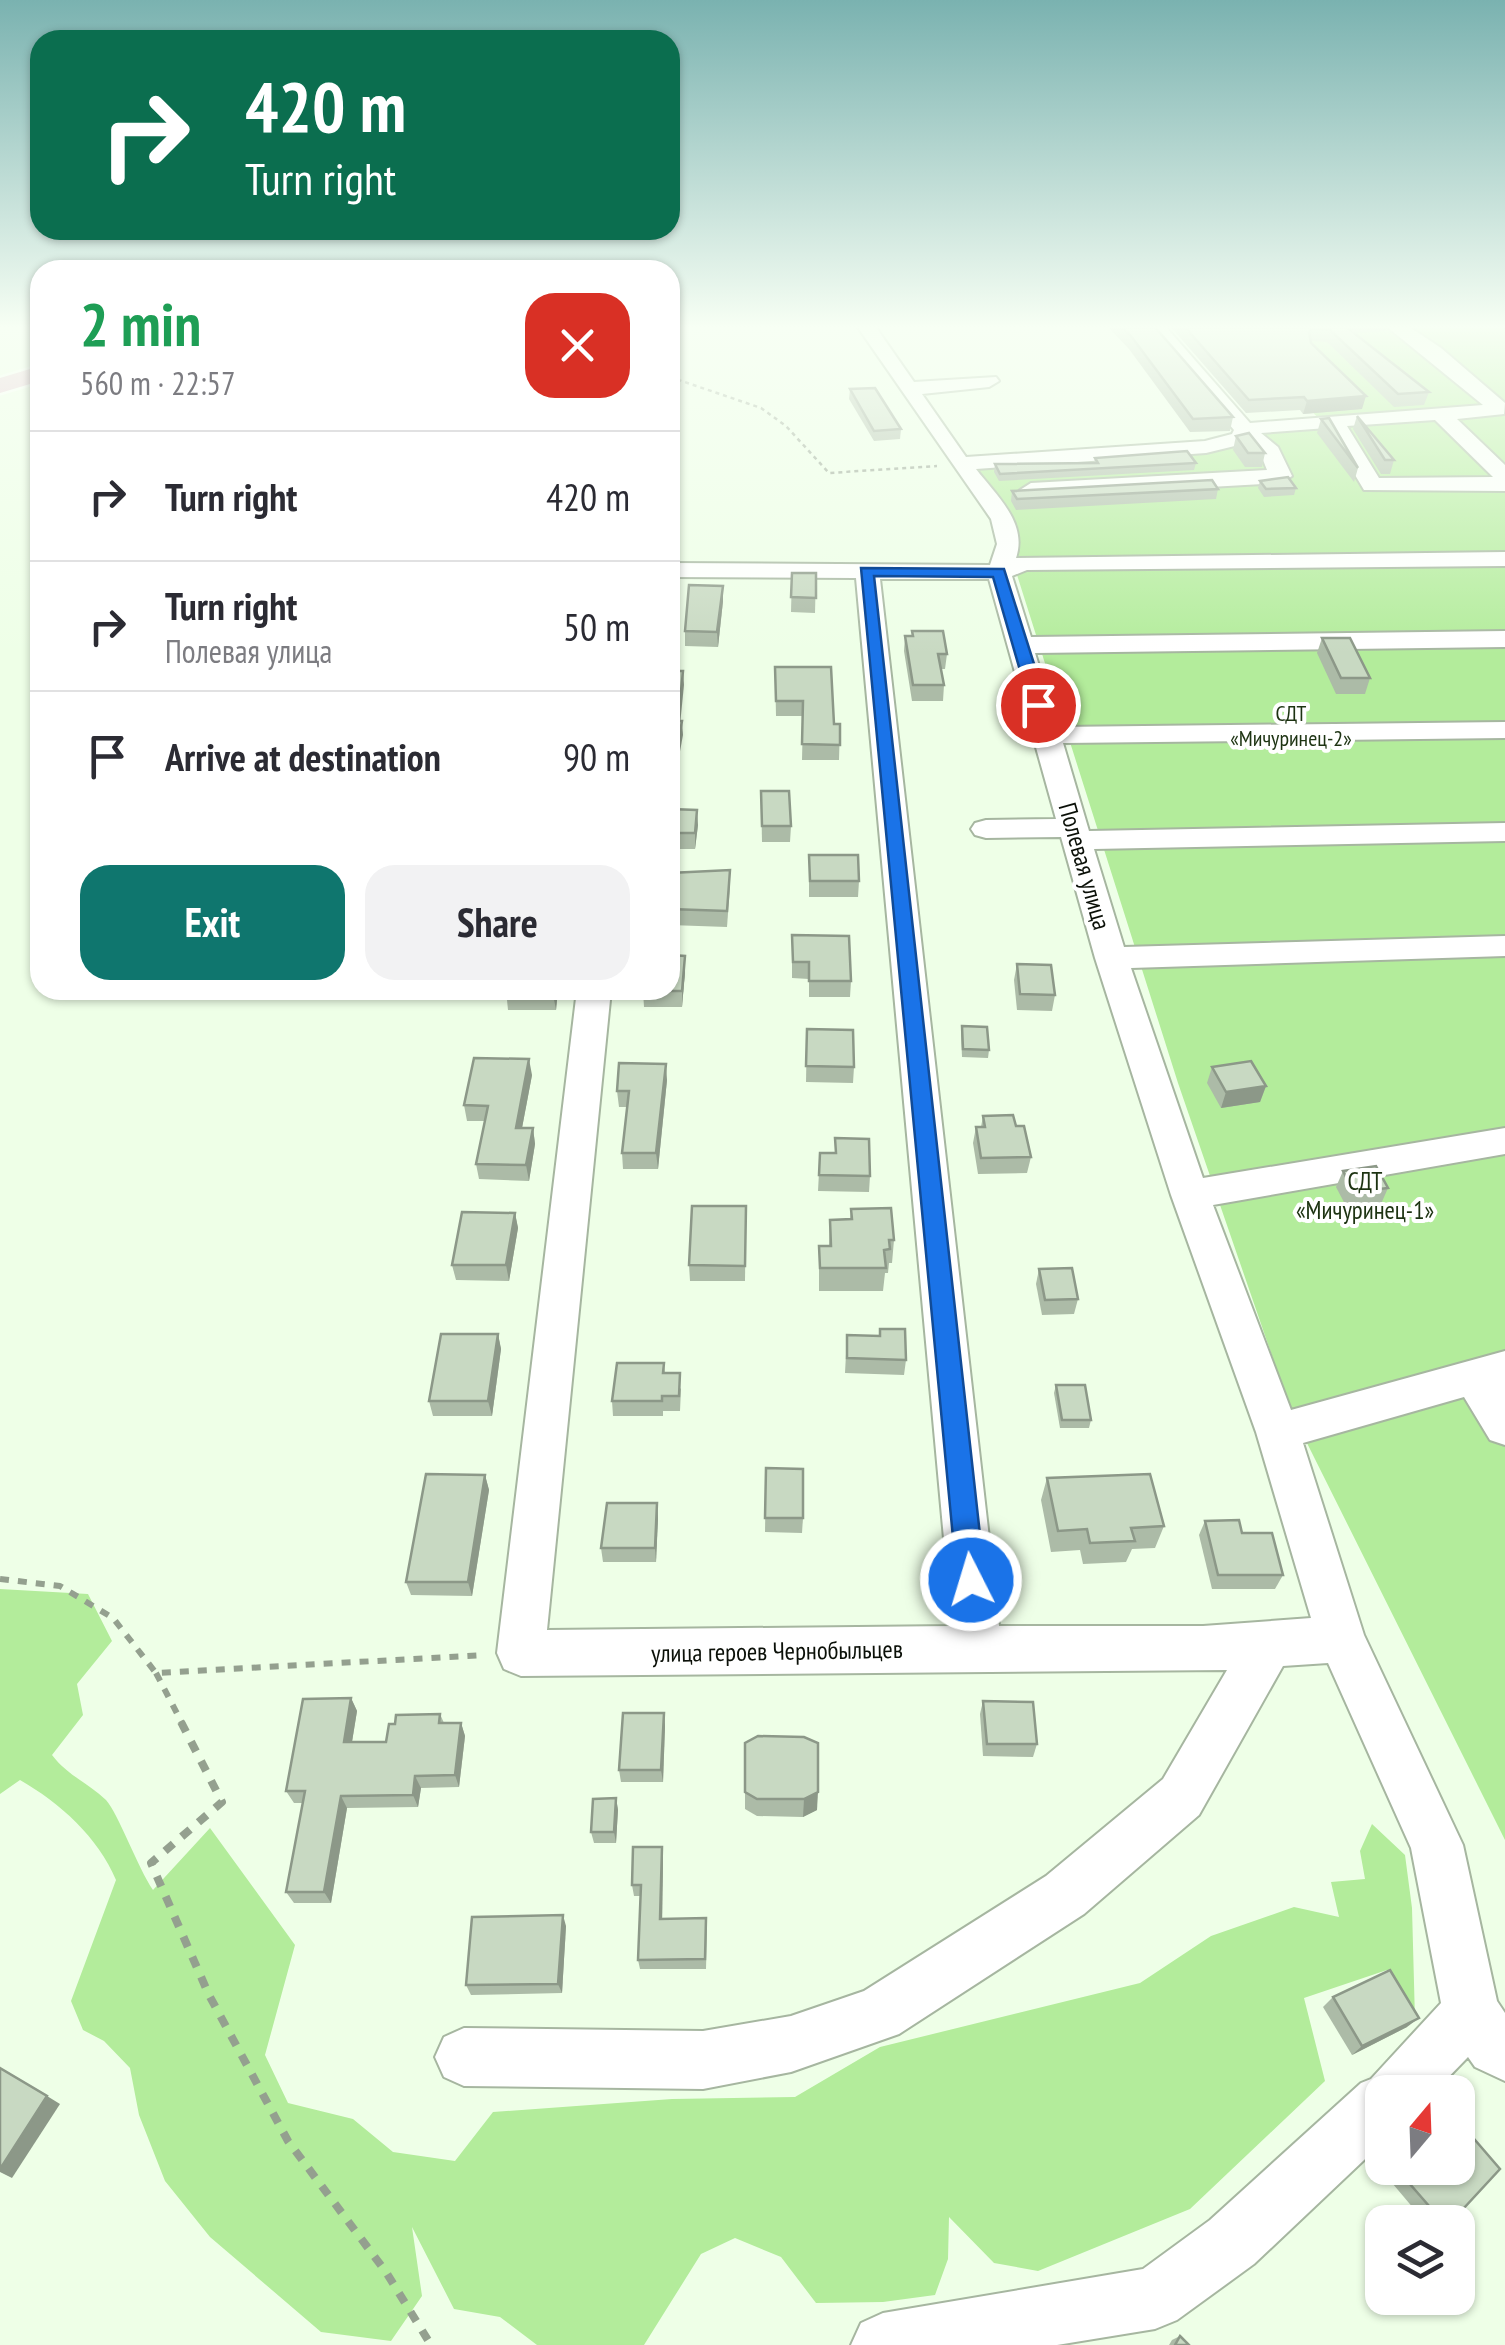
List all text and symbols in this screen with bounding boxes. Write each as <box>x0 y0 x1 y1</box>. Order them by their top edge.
text: 420 m <box>245 61 406 151</box>
icon: right <box>80 70 210 200</box>
text: Turn right <box>245 149 396 207</box>
text: 2 min <box>80 285 201 363</box>
button: close <box>525 293 630 398</box>
text: 560 m · 22:57 <box>80 362 235 404</box>
icon: right <box>80 469 135 524</box>
text: Turn right <box>165 472 297 521</box>
text: 420 m <box>546 472 630 521</box>
text: Turn right <box>165 581 297 630</box>
icon: right <box>80 599 135 654</box>
text: 50 m <box>563 602 630 651</box>
text: Полевая улица <box>165 630 332 672</box>
pin <box>996 663 1081 748</box>
icon: arrive <box>1011 678 1066 733</box>
park label: СДТ «Мичуринец-2» <box>1230 699 1352 752</box>
icon: arrive <box>80 729 135 784</box>
text: Arrive at destination <box>165 732 441 781</box>
text: 90 m <box>563 732 630 781</box>
street label: Полевая улица <box>1052 799 1118 933</box>
button: Exit <box>80 865 345 980</box>
button: Share <box>365 865 630 980</box>
park label: СДТ «Мичуринец-1» <box>1296 1165 1434 1226</box>
position arrow <box>919 1528 1023 1632</box>
street label: улица героев Чернобыльцев <box>651 1633 903 1669</box>
north arrow <box>1365 2075 1475 2185</box>
map controls <box>1365 2075 1475 2315</box>
button: layers <box>1365 2205 1475 2315</box>

